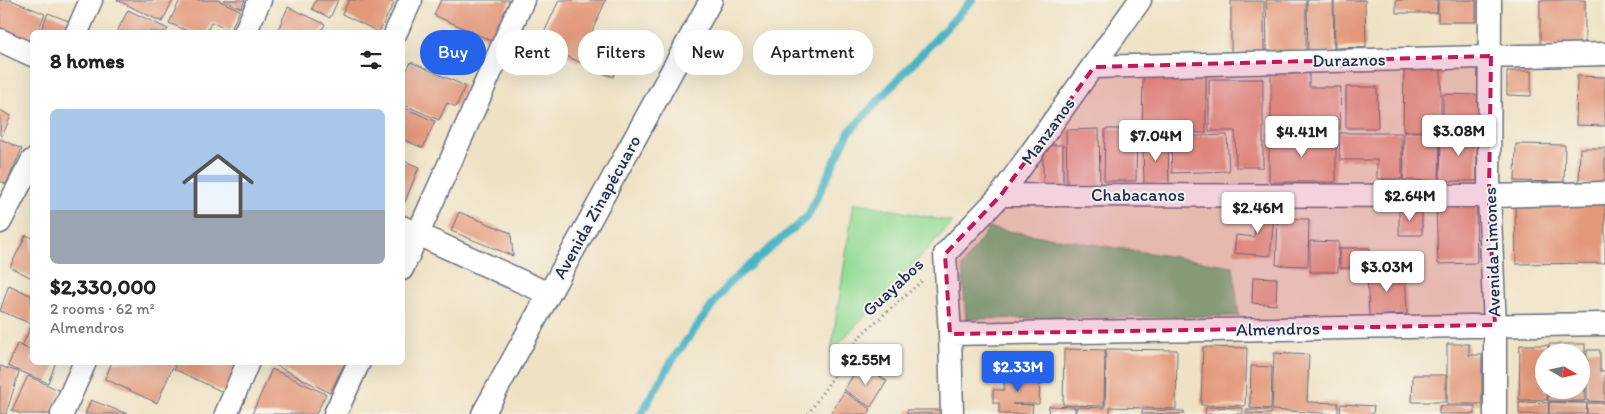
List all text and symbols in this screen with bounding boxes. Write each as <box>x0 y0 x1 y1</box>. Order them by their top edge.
chip: Buy <box>420 30 486 75</box>
chip: Rent <box>496 30 568 75</box>
chip: Filters <box>578 30 664 75</box>
chip: New <box>674 30 743 75</box>
chip: Apartment <box>753 30 873 75</box>
icon: filters <box>357 46 385 74</box>
text: 8 homes <box>50 48 125 73</box>
street label: Duraznos <box>1312 48 1386 72</box>
street label: Manzanos <box>1016 93 1080 169</box>
pin: $3.08M <box>1418 114 1500 157</box>
pin: $4.41M <box>1261 116 1343 158</box>
pin: $7.04M <box>1115 120 1197 162</box>
text: $3.08M <box>1433 121 1485 140</box>
text: $4.41M <box>1276 122 1328 141</box>
text: $7.04M <box>1130 126 1182 145</box>
street label: Avenida Zinapécuaro <box>548 131 646 283</box>
icon: home <box>173 141 263 231</box>
pin: $2.64M <box>1369 180 1451 222</box>
street label: Chabacanos <box>1091 184 1185 206</box>
text: $2.64M <box>1384 186 1436 205</box>
street label: Avenida Limones <box>1479 187 1505 317</box>
pin: $2.46M <box>1217 192 1299 234</box>
text: $2.46M <box>1232 198 1284 217</box>
pin: $3.03M <box>1346 250 1428 293</box>
street label: Guayabos <box>858 253 928 321</box>
text: $3.03M <box>1361 257 1413 276</box>
text: $2,330,000 <box>50 274 156 299</box>
text: 2 rooms · 62 m² <box>50 299 155 318</box>
street label: Almendros <box>1236 317 1320 341</box>
text: Almendros <box>50 318 125 337</box>
pin: $2.55M <box>825 344 907 386</box>
north arrow <box>1535 344 1590 399</box>
map controls <box>1535 344 1590 399</box>
text: $2.55M <box>841 350 891 369</box>
pin: $2.33M <box>977 350 1059 393</box>
text: $2.33M <box>993 357 1043 376</box>

